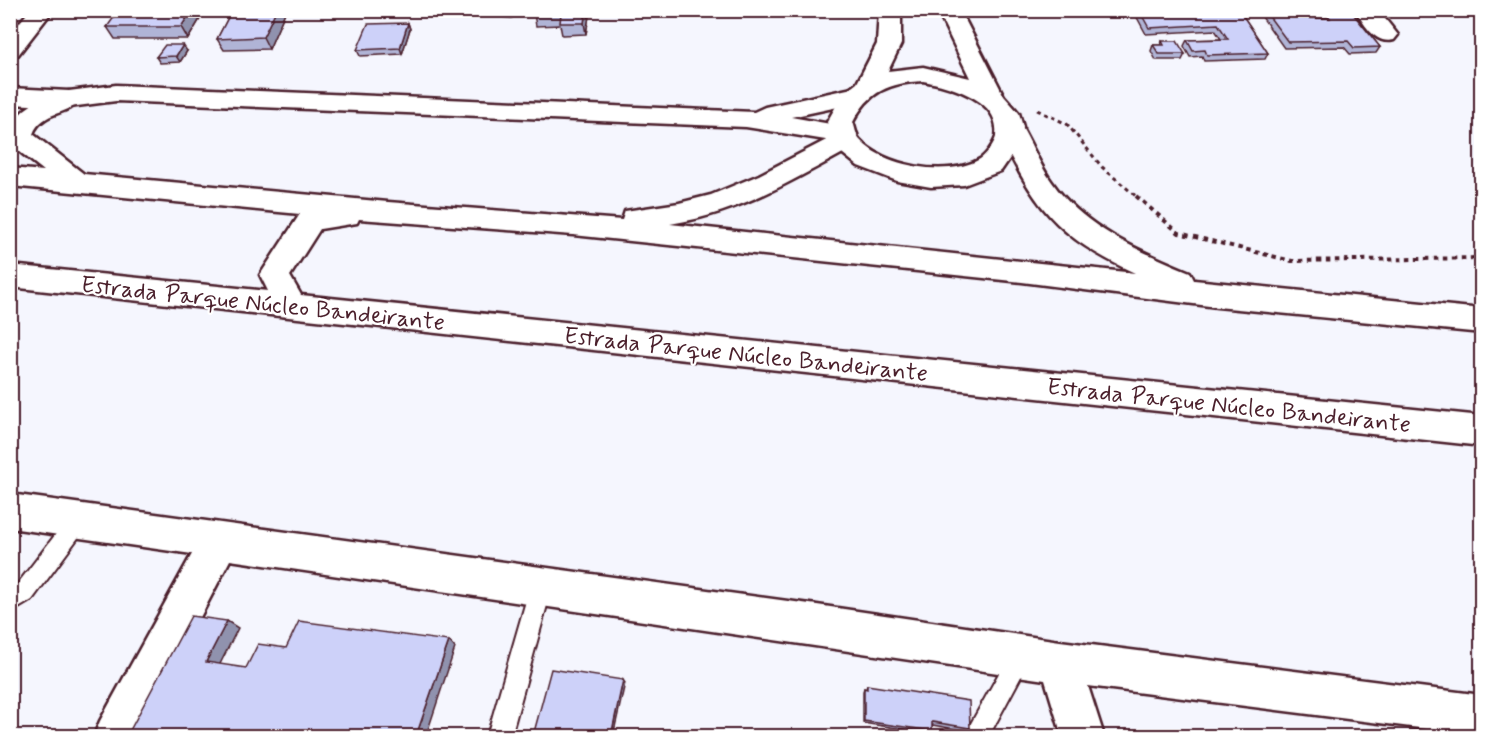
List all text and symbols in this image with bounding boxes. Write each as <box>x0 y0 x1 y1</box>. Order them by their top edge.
street label: Estrada Parque Núcleo Bandeirante <box>79 270 446 339</box>
street label: Estrada Parque Núcleo Bandeirante <box>562 321 929 390</box>
street label: Estrada Parque Núcleo Bandeirante <box>1045 372 1412 441</box>

